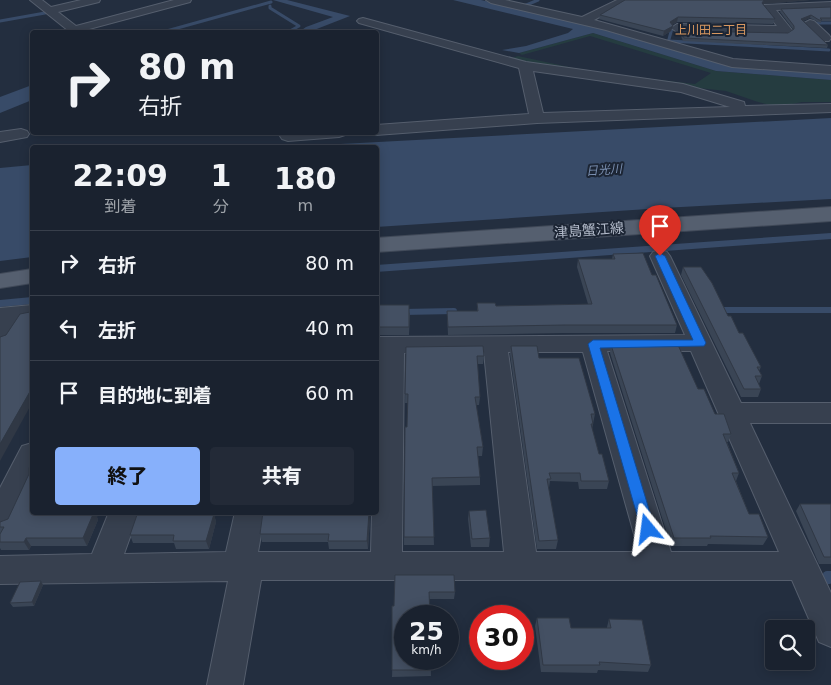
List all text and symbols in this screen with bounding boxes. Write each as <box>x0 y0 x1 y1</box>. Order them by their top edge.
district label: 上川田二丁目 <box>675 23 747 37</box>
text: 80 m <box>138 47 235 87</box>
icon: right <box>55 50 120 115</box>
text: 右折 <box>138 94 182 119</box>
text: 22:09 <box>73 158 168 193</box>
text: 1 <box>211 158 231 193</box>
text: 180 <box>274 161 337 196</box>
water label: 日光川 <box>586 162 624 178</box>
text: m <box>297 196 313 215</box>
text: 到着 <box>104 197 136 216</box>
text: 分 <box>213 197 229 216</box>
pin <box>639 205 681 256</box>
icon: arrive <box>646 212 674 240</box>
street label: 津島蟹江線 <box>554 220 624 240</box>
icon: right <box>55 249 83 277</box>
text: 80 m <box>305 252 354 274</box>
text: 右折 <box>98 254 136 276</box>
icon: left <box>55 314 83 342</box>
text: 40 m <box>305 317 354 339</box>
text: 左折 <box>98 319 136 341</box>
icon: arrive <box>55 379 83 407</box>
text: 60 m <box>305 382 354 404</box>
text: 目的地に到着 <box>98 384 212 406</box>
button: 終了 <box>55 447 200 505</box>
button: 共有 <box>210 447 354 505</box>
position arrow <box>621 502 673 554</box>
speed limit sign: 30 <box>469 605 534 670</box>
text: 25 <box>409 617 444 646</box>
map controls <box>765 620 815 670</box>
button: search <box>765 620 815 670</box>
text: km/h <box>411 643 442 657</box>

